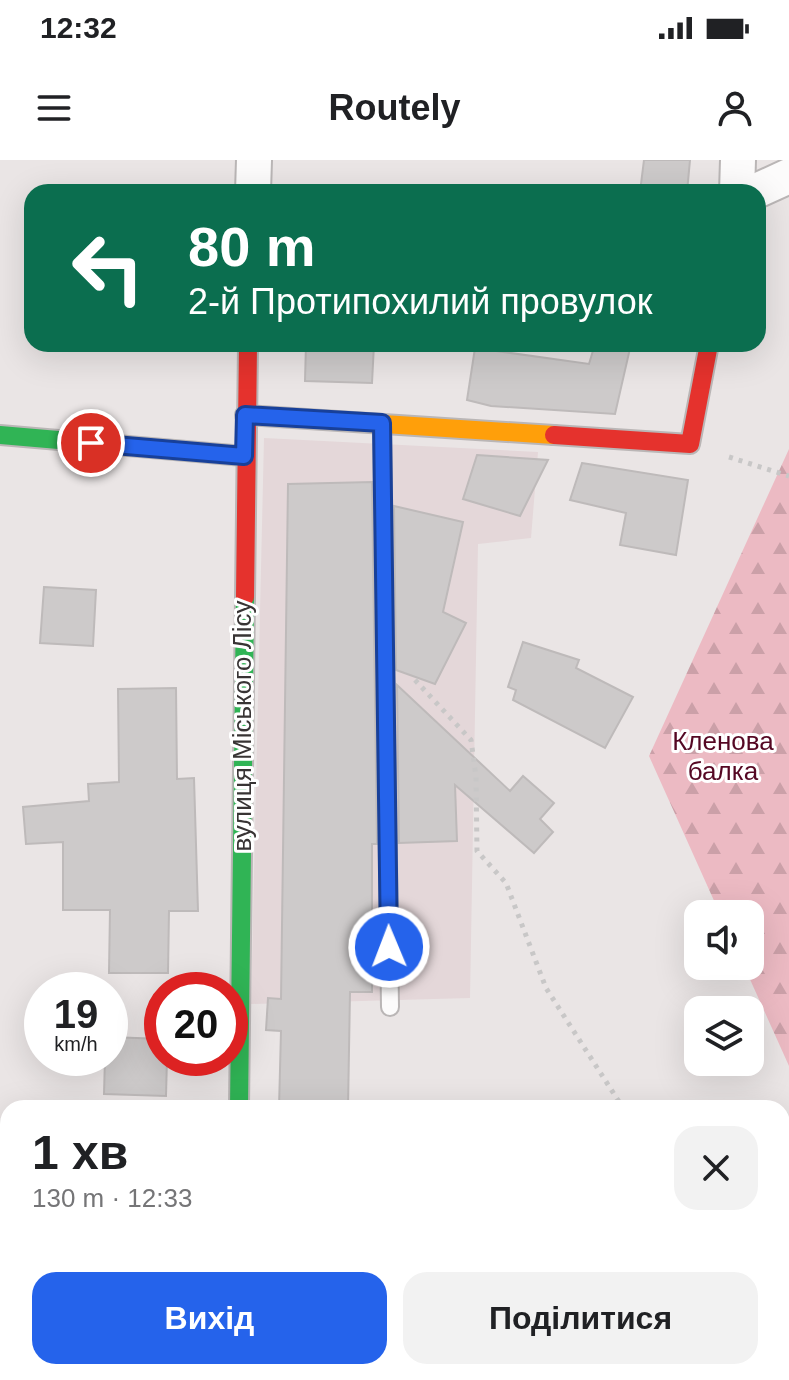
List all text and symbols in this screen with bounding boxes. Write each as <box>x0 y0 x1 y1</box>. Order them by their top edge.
text: 12:32 <box>40 11 117 44</box>
icon: menu <box>32 86 76 130</box>
icon: person <box>713 86 757 130</box>
text: Routely <box>328 87 461 128</box>
text: 80 m <box>188 215 316 278</box>
icon: left <box>56 216 160 320</box>
text: 2-й Протипохилий провулок <box>188 281 653 322</box>
pin <box>57 409 125 477</box>
icon: arrive <box>69 421 113 465</box>
street label: вулиця Міського Лісу <box>227 600 257 852</box>
park label: Кленова балка <box>672 726 774 786</box>
map controls <box>684 900 764 1076</box>
button: sound <box>684 900 764 980</box>
position arrow <box>347 905 431 989</box>
speed limit sign: 20 <box>144 972 248 1076</box>
text: 19 <box>54 992 98 1036</box>
button: layers <box>684 996 764 1076</box>
text: km/h <box>54 1033 98 1055</box>
text: 1 хв <box>32 1126 128 1179</box>
button: close <box>674 1126 758 1210</box>
text: 130 m · 12:33 <box>32 1183 192 1213</box>
button: Вихід <box>32 1272 387 1364</box>
button: Поділитися <box>403 1272 758 1364</box>

